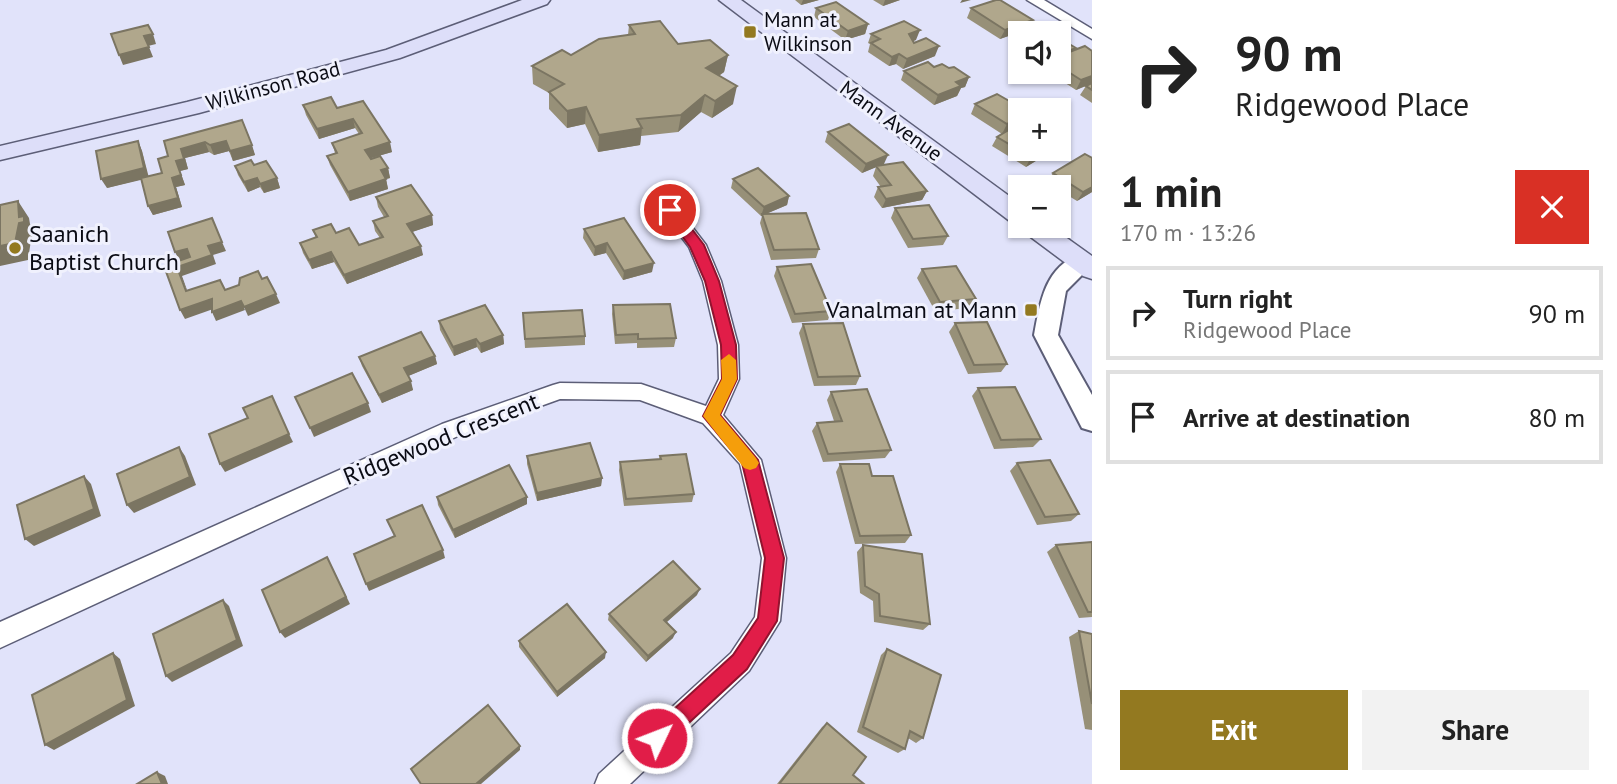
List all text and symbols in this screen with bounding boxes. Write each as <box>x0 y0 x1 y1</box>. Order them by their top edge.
place label: Mann at Wilkinson <box>764 6 852 57</box>
map controls <box>1008 21 1071 238</box>
button: sound <box>1008 21 1071 84</box>
text: 90 m <box>1235 21 1342 85</box>
marker: Mann at Wilkinson <box>742 24 758 40</box>
icon: right <box>1120 28 1211 119</box>
street label: Wilkinson Road <box>203 55 343 116</box>
street label: Mann Avenue <box>835 74 948 167</box>
text: Ridgewood Place <box>1235 83 1469 125</box>
button: + <box>1008 98 1071 161</box>
text: 1 min <box>1120 164 1222 219</box>
button: close <box>1515 170 1589 244</box>
button: − <box>1008 175 1071 238</box>
pin <box>640 180 700 240</box>
icon: arrive <box>651 191 689 229</box>
place label: Saanich Baptist Church <box>29 218 179 277</box>
text: 170 m · 13:26 <box>1120 218 1256 247</box>
marker: Saanich Baptist Church <box>7 240 23 256</box>
text: Turn right <box>1183 282 1292 315</box>
place label: Vanalman at Mann <box>825 294 1017 325</box>
icon: right <box>1124 294 1162 332</box>
text: 90 m <box>1529 297 1585 330</box>
marker: Vanalman at Mann <box>1023 302 1039 318</box>
text: Ridgewood Place <box>1183 315 1351 344</box>
street label: Ridgewood Crescent <box>338 385 543 492</box>
icon: arrive <box>1124 398 1162 436</box>
text: Arrive at destination <box>1183 401 1410 434</box>
text: 80 m <box>1529 401 1585 434</box>
button: Exit <box>1120 690 1348 770</box>
button: Share <box>1362 690 1589 770</box>
position arrow <box>620 701 694 775</box>

